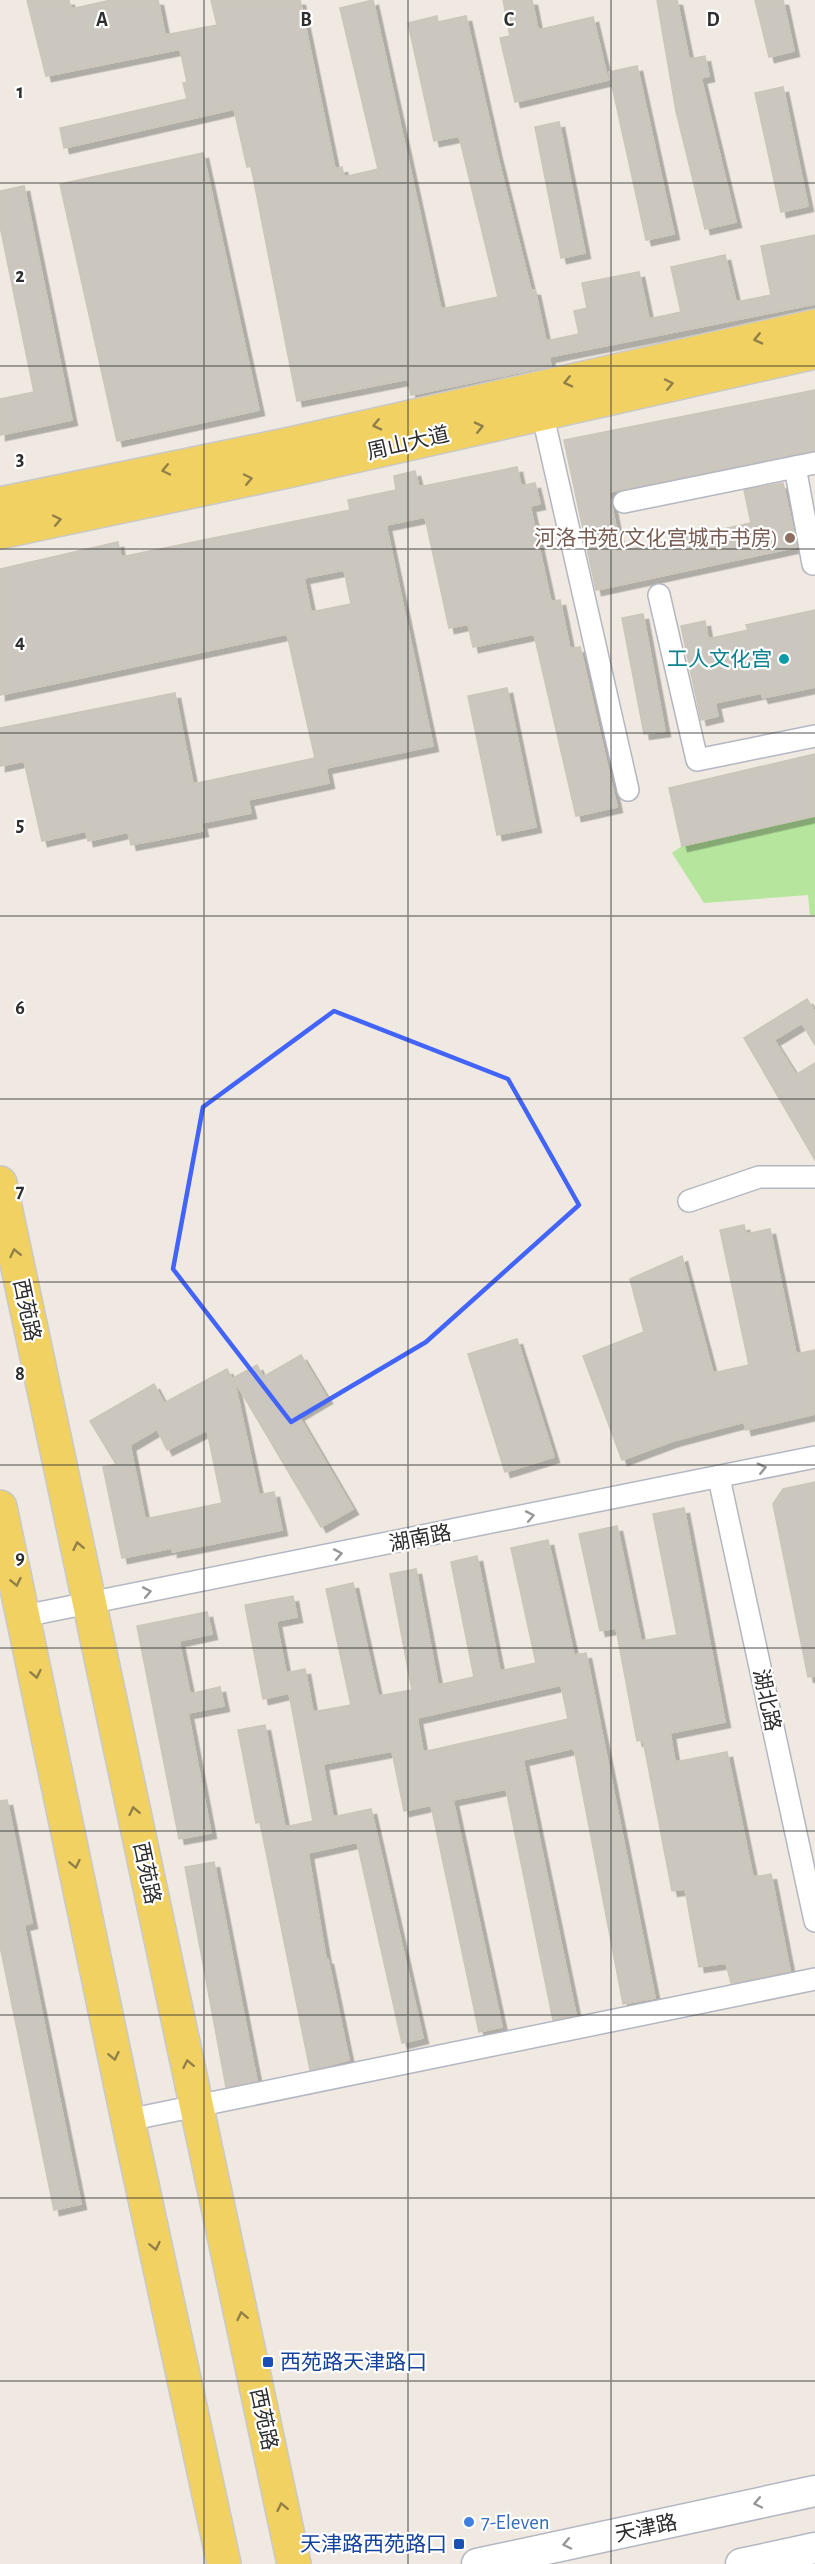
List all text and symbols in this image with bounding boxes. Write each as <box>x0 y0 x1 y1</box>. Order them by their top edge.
text: A <box>96 10 108 30</box>
text: B <box>300 10 312 30</box>
text: C <box>504 10 515 30</box>
text: D <box>706 10 720 30</box>
text: 1 <box>16 82 24 102</box>
text: 2 <box>15 266 25 286</box>
one-way arrow <box>753 332 763 345</box>
one-way arrow <box>563 375 573 388</box>
one-way arrow <box>664 378 674 391</box>
one-way arrow <box>373 418 383 431</box>
one-way arrow <box>474 421 484 434</box>
street label: 周山大道 <box>365 423 451 463</box>
text: 3 <box>16 449 24 469</box>
one-way arrow <box>162 463 172 476</box>
one-way arrow <box>243 473 253 486</box>
one-way arrow <box>52 514 62 527</box>
place label: 河洛书苑(文化宫城市书房) <box>535 527 778 549</box>
marker: 河洛书苑(文化宫城市书房) <box>783 531 797 545</box>
text: 4 <box>15 632 25 652</box>
place label: 工人文化宫 <box>667 648 772 670</box>
marker: 工人文化宫 <box>777 652 791 666</box>
text: 5 <box>16 815 24 835</box>
text: 6 <box>15 998 25 1018</box>
text: 7 <box>16 1181 25 1201</box>
one-way arrow <box>9 1248 22 1258</box>
street label: 西苑路 <box>10 1277 44 1343</box>
text: 8 <box>15 1364 25 1384</box>
one-way arrow <box>757 1463 767 1476</box>
one-way arrow <box>524 1510 534 1523</box>
street label: 湖南路 <box>387 1521 453 1555</box>
one-way arrow <box>72 1541 85 1551</box>
text: 9 <box>15 1548 25 1568</box>
one-way arrow <box>333 1548 343 1561</box>
one-way arrow <box>9 1577 22 1587</box>
one-way arrow <box>142 1586 152 1599</box>
street label: 湖北路 <box>750 1667 784 1733</box>
one-way arrow <box>29 1668 42 1678</box>
one-way arrow <box>128 1807 141 1817</box>
street label: 西苑路 <box>130 1840 164 1906</box>
one-way arrow <box>68 1859 81 1869</box>
one-way arrow <box>107 2050 120 2060</box>
one-way arrow <box>182 2059 195 2069</box>
one-way arrow <box>148 2241 161 2251</box>
one-way arrow <box>236 2311 249 2321</box>
place label: 西苑路天津路口 <box>280 2351 427 2373</box>
marker: 西苑路天津路口 <box>261 2355 275 2369</box>
street label: 西苑路 <box>247 2386 281 2452</box>
one-way arrow <box>753 2496 763 2509</box>
one-way arrow <box>276 2502 289 2512</box>
street label: 天津路 <box>613 2511 679 2545</box>
place label: 7-Eleven <box>481 2512 550 2533</box>
marker: 7-Eleven <box>462 2515 476 2529</box>
place label: 天津路西苑路口 <box>300 2533 447 2555</box>
marker: 天津路西苑路口 <box>452 2537 466 2551</box>
one-way arrow <box>562 2537 572 2550</box>

